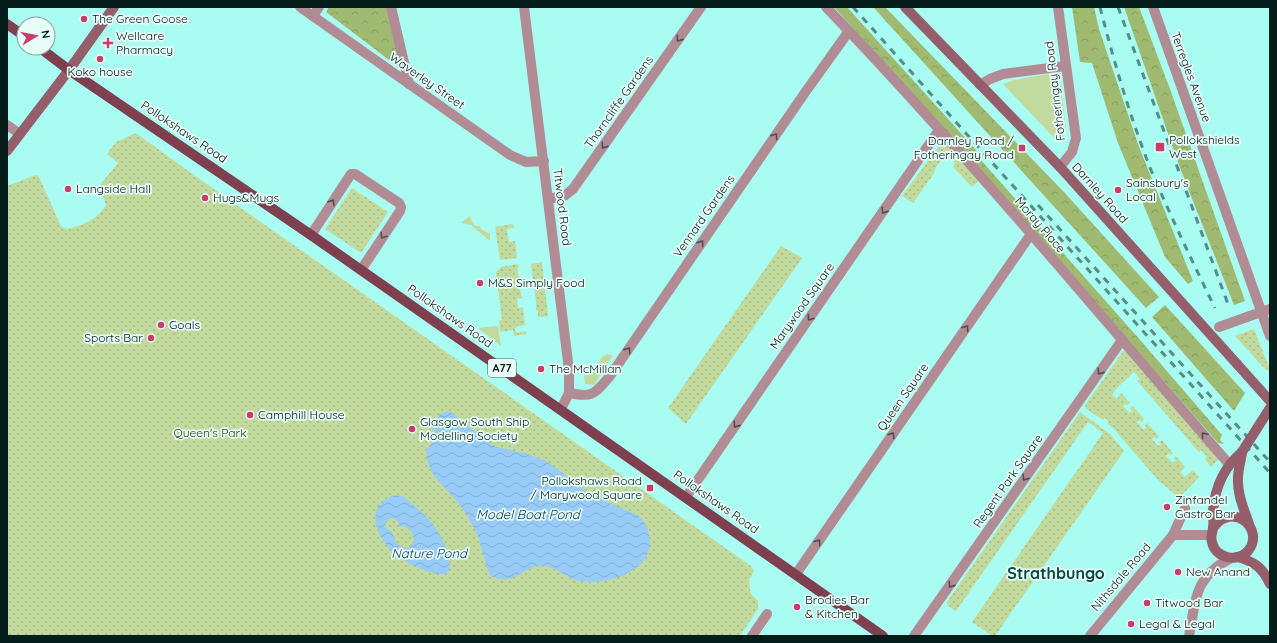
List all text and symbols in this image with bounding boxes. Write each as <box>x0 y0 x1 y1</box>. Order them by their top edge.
place label: The Green Goose <box>92 11 188 26</box>
marker: The Green Goose <box>79 14 89 24</box>
north arrow <box>16 16 56 56</box>
place label: Wellcare Pharmacy <box>116 28 173 57</box>
text: N <box>38 29 53 39</box>
street label: Terregles Avenue <box>1168 30 1215 124</box>
one-way arrow <box>676 35 684 42</box>
marker: Wellcare Pharmacy <box>103 38 113 48</box>
street label: Fotheringay Road <box>1041 40 1068 142</box>
street label: Waverley Street <box>387 49 468 112</box>
street label: Thorncliffe Gardens <box>581 52 656 151</box>
marker: Koko house <box>95 54 105 64</box>
place label: Koko house <box>67 64 133 79</box>
street label: Pollokshaws Road <box>138 97 230 166</box>
place label: Pollokshields West <box>1169 132 1240 161</box>
one-way arrow <box>770 133 777 140</box>
place label: Darnley Road / Fotheringay Road <box>914 133 1015 162</box>
one-way arrow <box>602 141 609 148</box>
marker: Pollokshields West <box>1154 141 1166 153</box>
marker: Darnley Road / Fotheringay Road <box>1017 143 1027 153</box>
street label: Darnley Road <box>1069 159 1132 226</box>
street label: Titwood Road <box>550 167 575 247</box>
street label: Vennard Gardens <box>670 171 738 260</box>
place label: Sainsbury's Local <box>1126 175 1189 204</box>
place label: Langside Hall <box>76 181 151 196</box>
marker: Langside Hall <box>63 184 73 194</box>
marker: Sainsbury's Local <box>1113 185 1123 195</box>
place label: Hugs&Mugs <box>213 190 279 205</box>
marker: Hugs&Mugs <box>200 193 210 203</box>
street label: Moray Place <box>1012 194 1069 256</box>
one-way arrow <box>327 199 335 206</box>
one-way arrow <box>881 207 889 214</box>
one-way arrow <box>381 232 388 239</box>
one-way arrow <box>696 240 704 247</box>
street label: Marywood Square <box>766 259 837 352</box>
place label: M&S Simply Food <box>488 275 585 290</box>
marker: M&S Simply Food <box>475 278 485 288</box>
street label: Pollokshaws Road <box>405 281 496 351</box>
one-way arrow <box>807 314 815 321</box>
place label: Goals <box>169 317 201 332</box>
marker: Goals <box>156 320 166 330</box>
one-way arrow <box>961 325 969 332</box>
place label: Sports Bar <box>84 330 143 345</box>
marker: Sports Bar <box>146 333 156 343</box>
one-way arrow <box>623 347 631 354</box>
road number: A77 <box>488 359 516 377</box>
street label: Queen Square <box>874 360 932 433</box>
place label: The McMillan <box>549 361 621 376</box>
marker: The McMillan <box>536 364 546 374</box>
one-way arrow <box>1098 367 1105 374</box>
place label: Camphill House <box>258 407 345 422</box>
marker: Camphill House <box>245 410 255 420</box>
place label: Glasgow South Ship Modelling Society <box>420 414 529 443</box>
one-way arrow <box>733 421 741 428</box>
marker: Glasgow South Ship Modelling Society <box>407 424 417 434</box>
park label: Queen's Park <box>173 425 247 440</box>
street label: Regent Park Square <box>970 431 1046 530</box>
one-way arrow <box>887 432 895 439</box>
one-way arrow <box>1201 432 1208 440</box>
street label: Pollokshaws Road <box>671 467 762 537</box>
place label: Pollokshaws Road / Marywood Square <box>531 473 642 502</box>
one-way arrow <box>1022 474 1030 481</box>
marker: Pollokshaws Road / Marywood Square <box>645 483 655 493</box>
place label: Zinfandel Gastro Bar <box>1175 492 1235 521</box>
marker: Zinfandel Gastro Bar <box>1162 502 1172 512</box>
water label: Model Boat Pond <box>476 506 582 522</box>
one-way arrow <box>813 539 820 546</box>
street label: Nithsdale Road <box>1088 539 1154 614</box>
water label: Nature Pond <box>391 545 469 561</box>
district label: Strathbungo <box>1007 563 1105 583</box>
place label: New Anand <box>1186 564 1250 579</box>
marker: New Anand <box>1173 567 1183 577</box>
one-way arrow <box>948 581 956 588</box>
place label: Brodies Bar & Kitchen <box>805 592 870 621</box>
place label: Titwood Bar <box>1155 595 1224 610</box>
marker: Titwood Bar <box>1142 598 1152 608</box>
marker: Brodies Bar & Kitchen <box>792 602 802 612</box>
place label: Legal & Legal <box>1139 616 1215 631</box>
marker: Legal & Legal <box>1126 619 1136 629</box>

